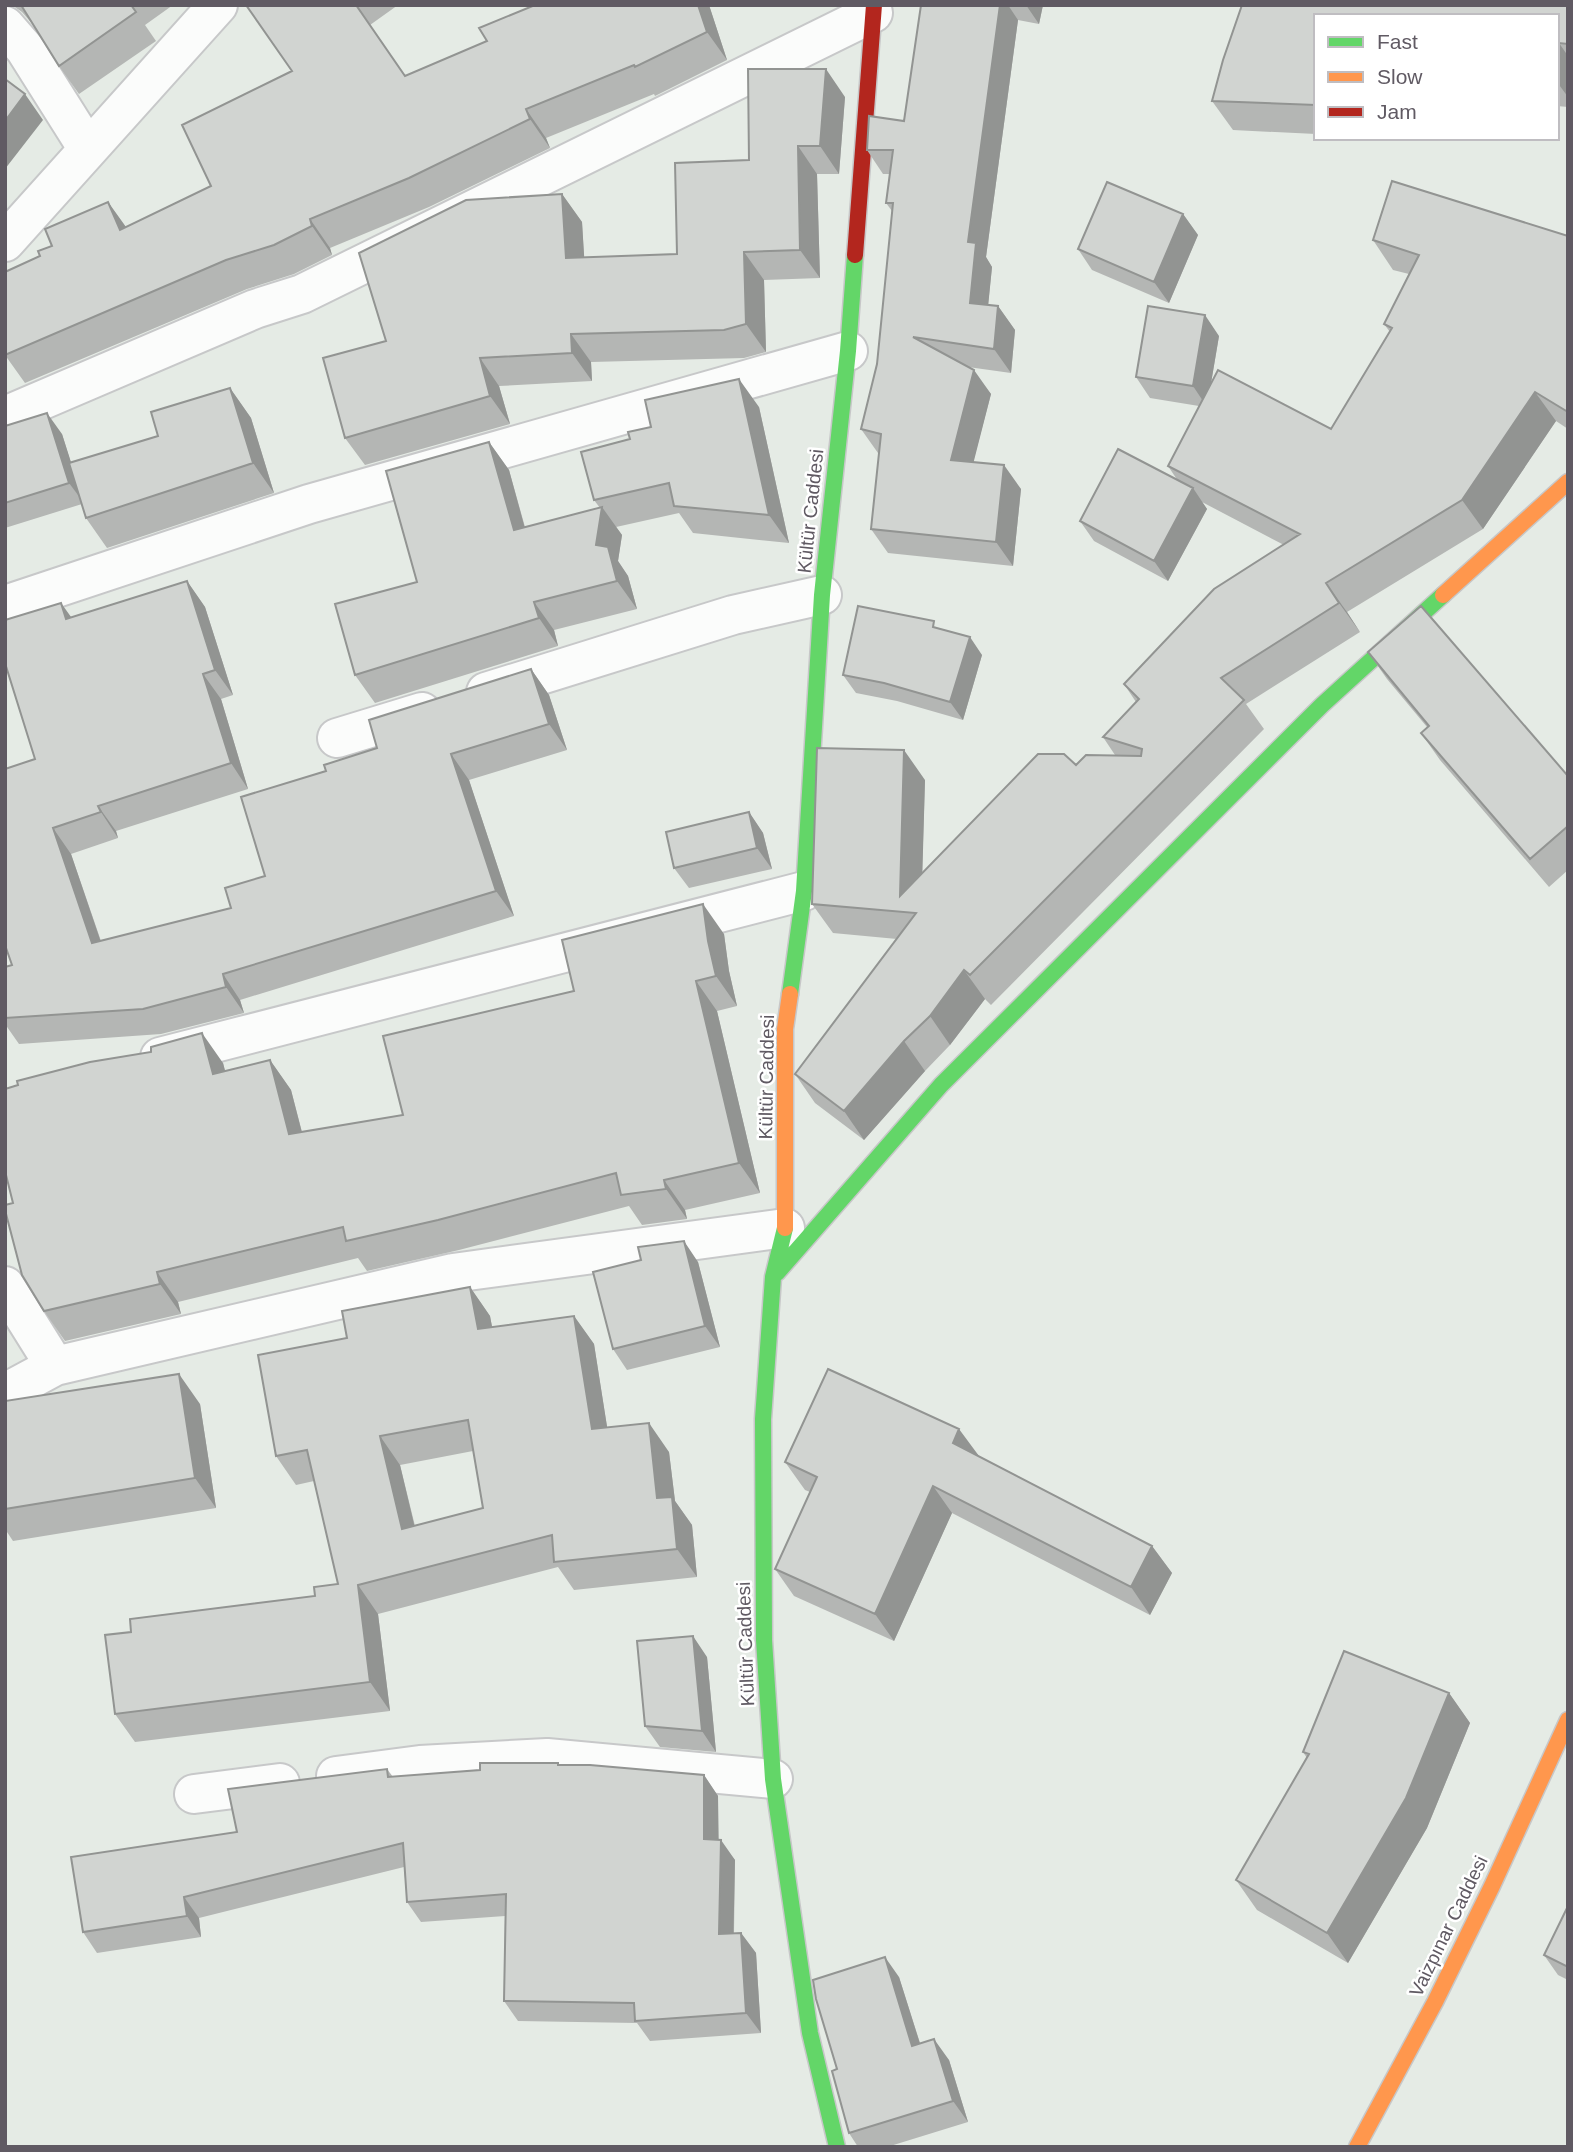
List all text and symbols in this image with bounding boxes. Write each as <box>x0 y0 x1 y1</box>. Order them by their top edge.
legend <box>1314 14 1559 140</box>
text: Fast <box>1377 30 1418 53</box>
text: Slow <box>1377 65 1423 88</box>
text: Jam <box>1377 100 1417 123</box>
street label: Kültür Caddesi <box>794 448 827 574</box>
street label: Kültür Caddesi <box>755 1015 778 1139</box>
street label: Kültür Caddesi <box>733 1581 758 1707</box>
street label: Vaizpınar Caddesi <box>1405 1852 1492 2000</box>

